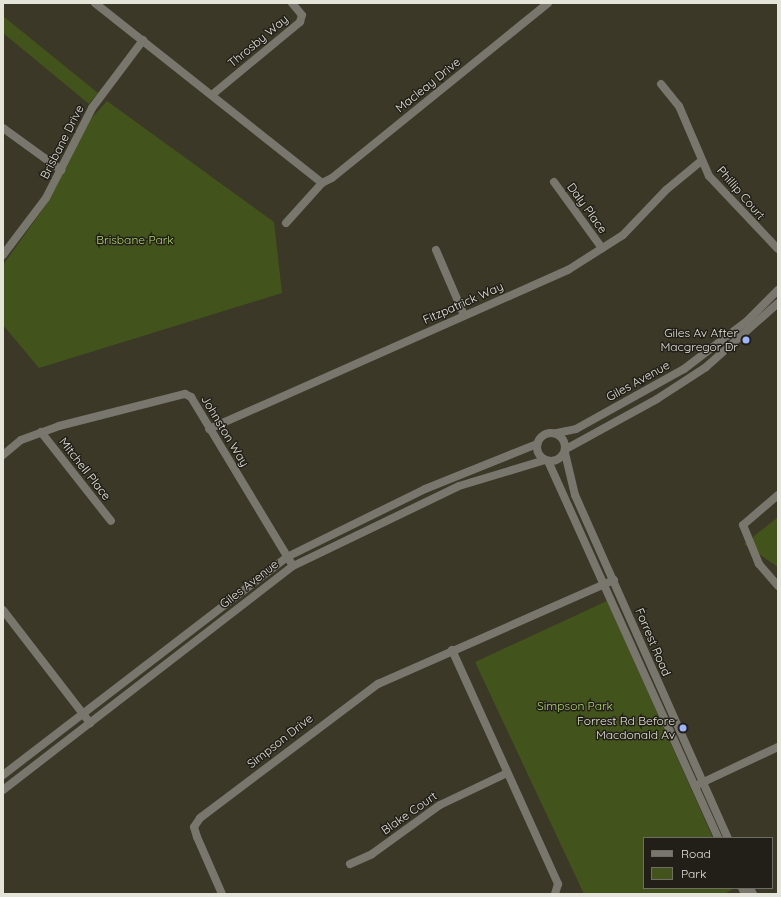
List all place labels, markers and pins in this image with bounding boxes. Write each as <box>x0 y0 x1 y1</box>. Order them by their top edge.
place label: Giles Av After Macgregor Dr <box>660 326 738 354</box>
marker: Giles Av After Macgregor Dr <box>741 335 751 345</box>
place label: Forrest Rd Before Macdonald Av <box>577 714 675 742</box>
marker: Forrest Rd Before Macdonald Av <box>678 723 688 733</box>

